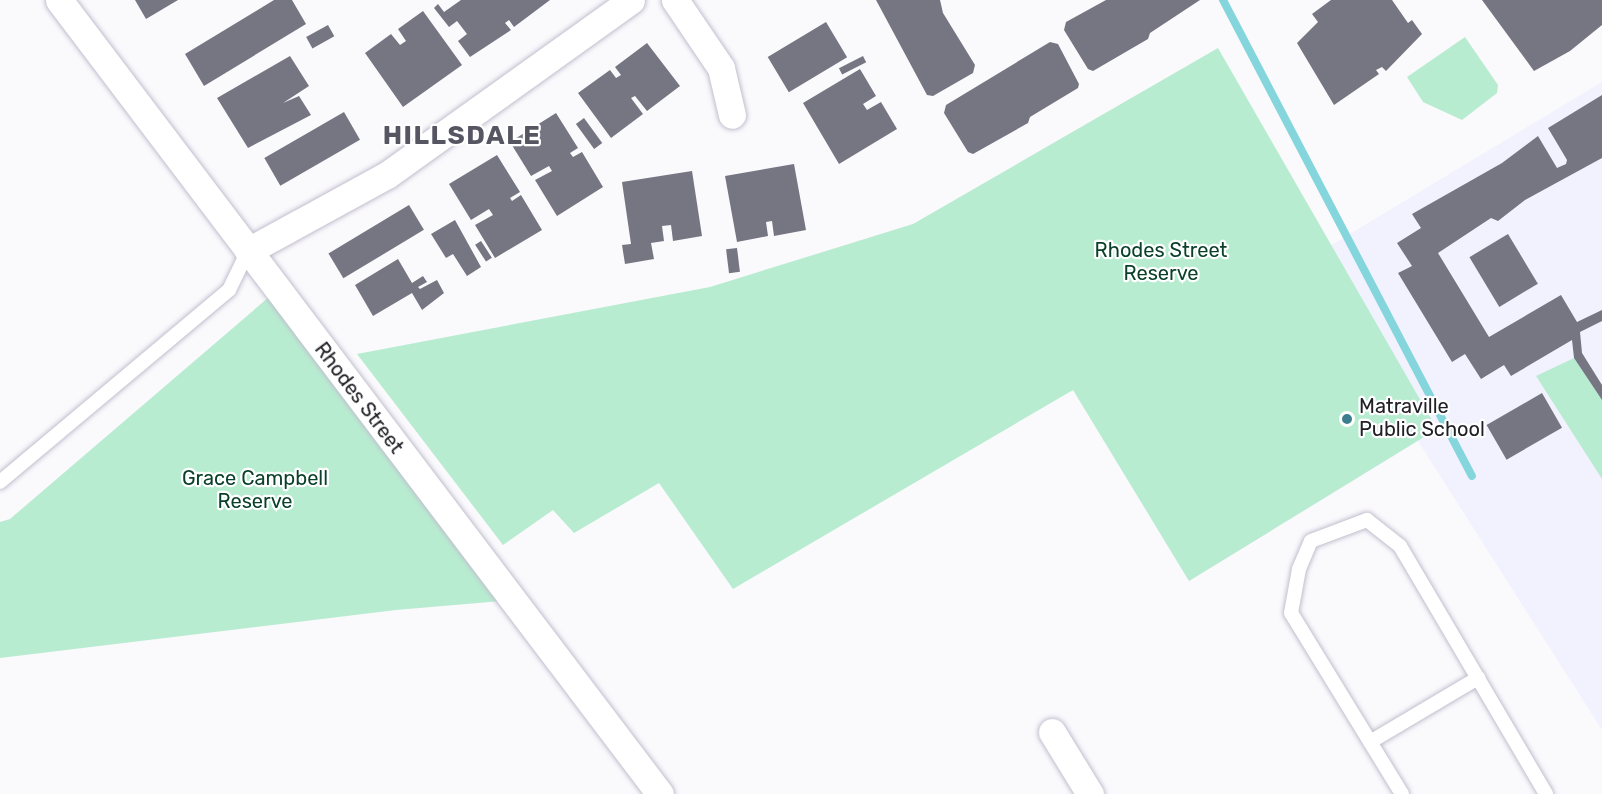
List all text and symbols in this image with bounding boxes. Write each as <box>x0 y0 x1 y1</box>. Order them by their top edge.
district label: HILLSDALE <box>383 120 541 152</box>
park label: Rhodes Street Reserve <box>1095 238 1227 285</box>
street label: Rhodes Street <box>309 338 409 458</box>
place label: Matraville Public School <box>1359 395 1485 442</box>
marker: Matraville Public School <box>1340 412 1354 426</box>
park label: Grace Campbell Reserve <box>182 466 328 513</box>

